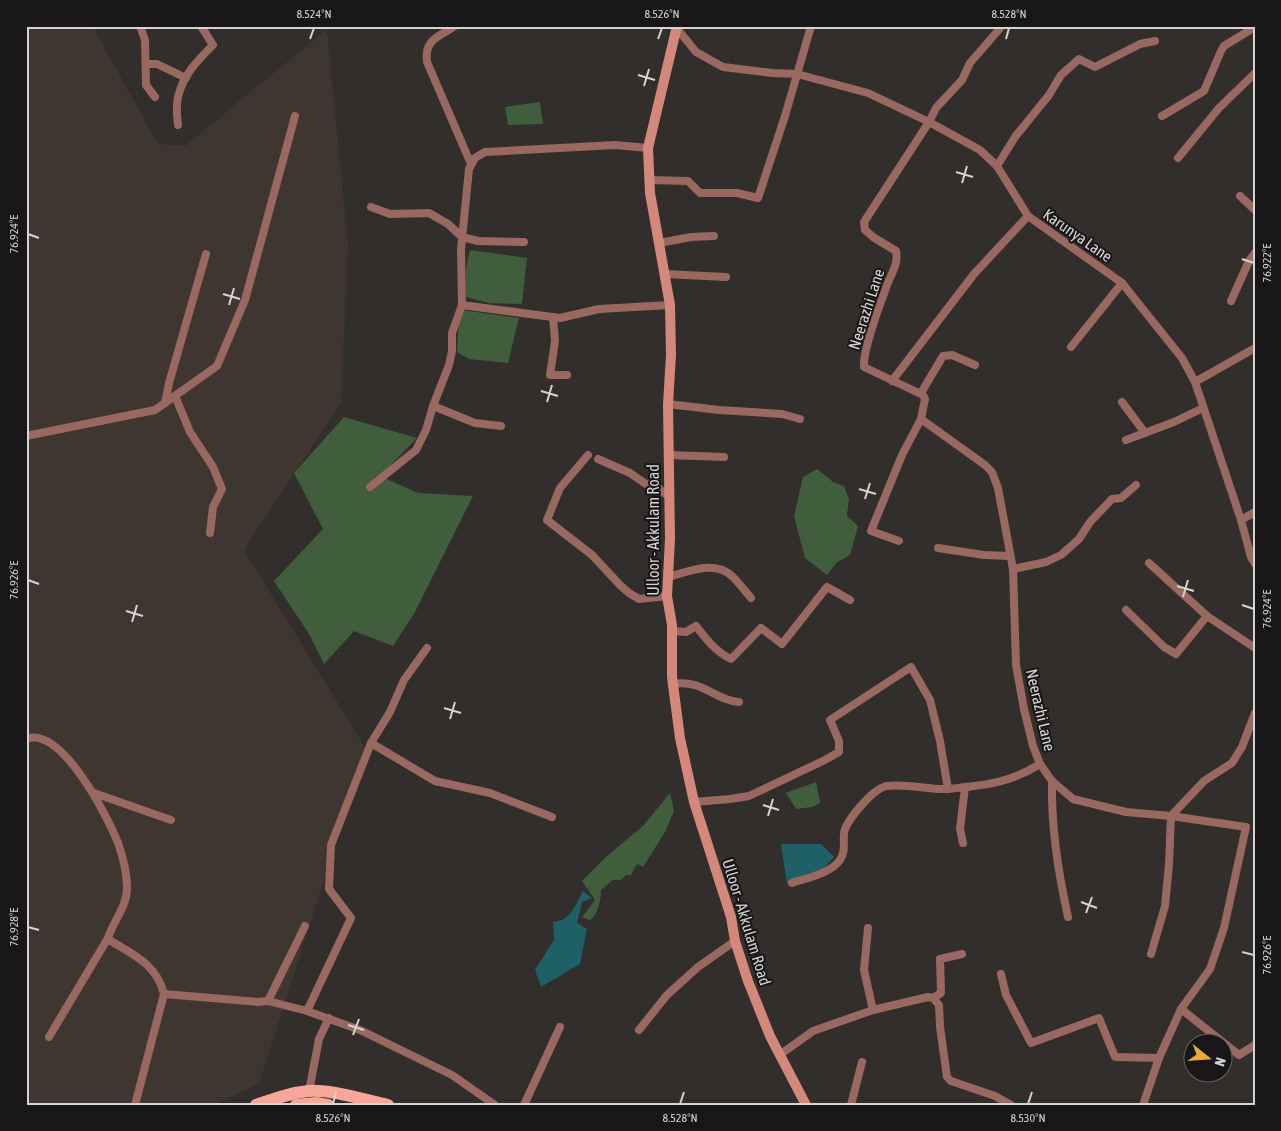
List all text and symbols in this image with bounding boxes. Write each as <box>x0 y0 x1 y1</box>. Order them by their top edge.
text: 8.524°N <box>296 7 332 21</box>
text: 8.526°N <box>644 7 680 21</box>
text: 8.528°N <box>991 7 1027 21</box>
street label: Karunya Lane <box>1040 205 1116 266</box>
text: 76.924°E <box>7 215 21 253</box>
text: 76.922°E <box>1260 244 1274 282</box>
street label: Neerazhi Lane <box>844 266 888 352</box>
street label: Ulloor - Akkulam Road <box>644 464 662 596</box>
text: 76.926°E <box>7 561 21 599</box>
text: 76.924°E <box>1260 590 1274 628</box>
street label: Neerazhi Lane <box>1023 667 1059 753</box>
street label: Ulloor - Akkulam Road <box>719 856 775 988</box>
text: 76.928°E <box>7 908 21 946</box>
text: 76.926°E <box>1260 936 1274 974</box>
north arrow <box>1184 1034 1234 1084</box>
text: N <box>1212 1056 1229 1068</box>
text: 8.526°N <box>315 1111 351 1125</box>
text: 8.528°N <box>662 1111 698 1125</box>
text: 8.530°N <box>1010 1111 1046 1125</box>

